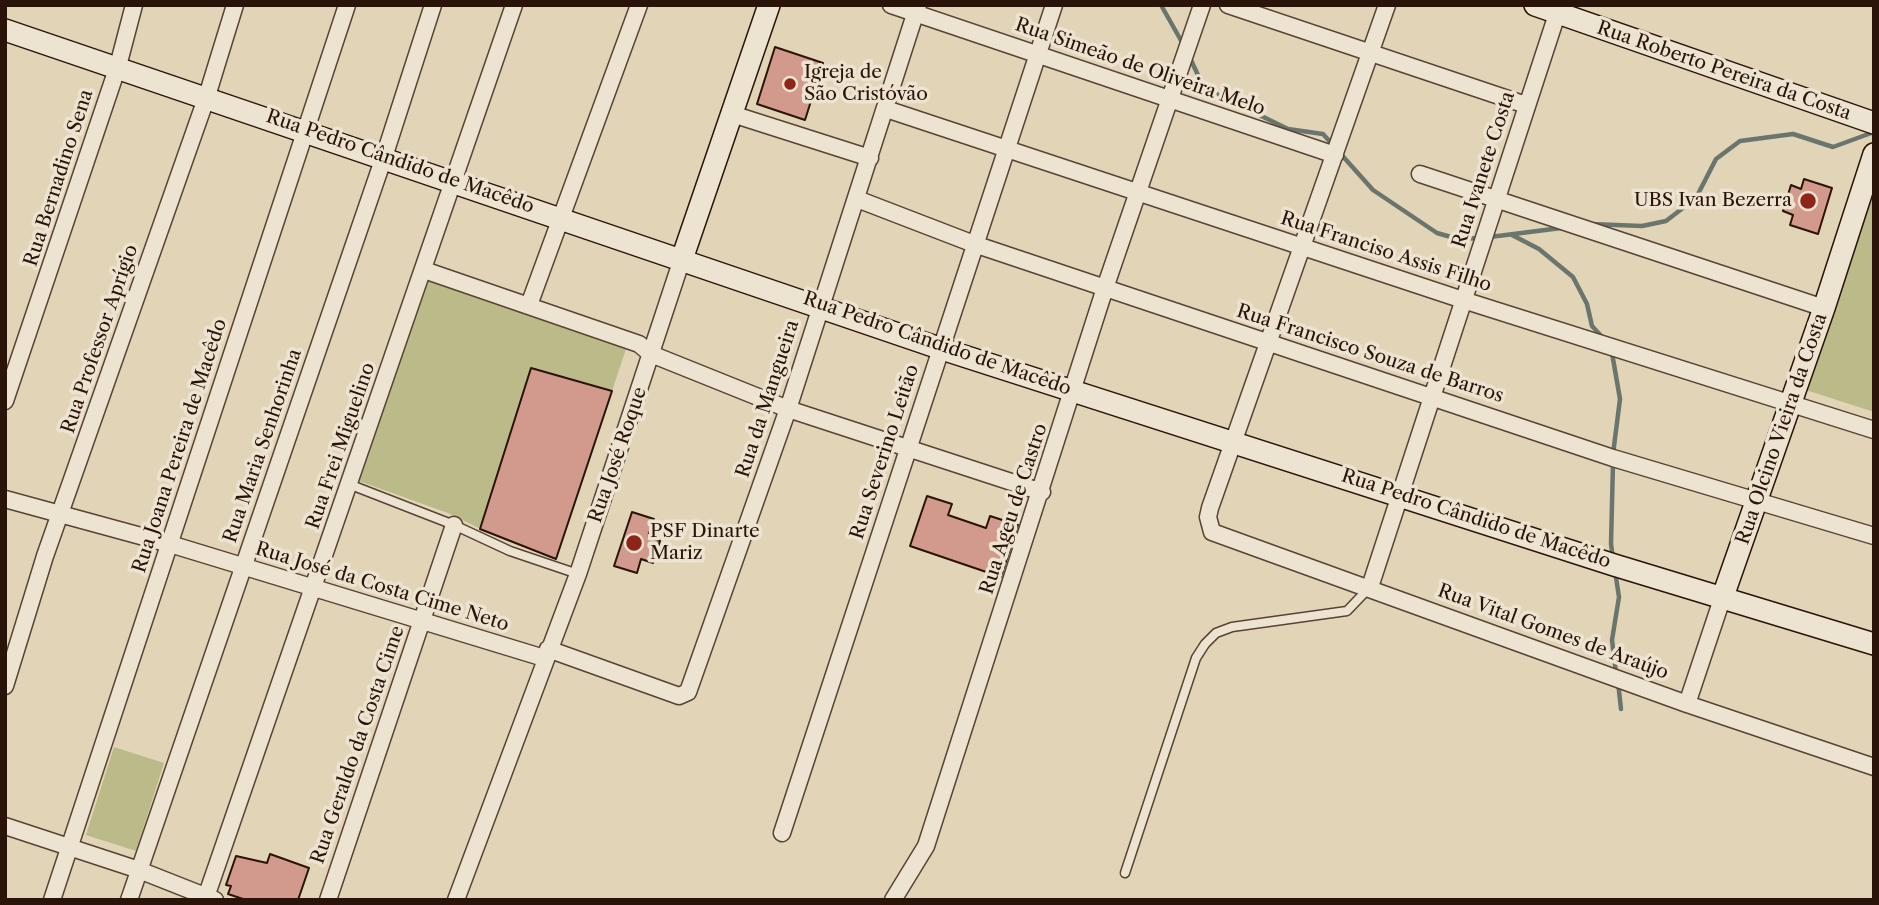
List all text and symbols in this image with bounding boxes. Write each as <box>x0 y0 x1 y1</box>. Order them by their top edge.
street label: Rua Simeão de Oliveira Melo <box>1012 13 1268 121</box>
street label: Rua Roberto Pereira da Costa <box>1594 17 1854 125</box>
place label: Igreja de São Cristóvão <box>804 62 928 106</box>
marker: Igreja de São Cristóvão <box>782 76 798 92</box>
street label: Rua Bernadino Sena <box>20 87 98 269</box>
street label: Rua Ivanete Costa <box>1448 89 1520 251</box>
street label: Rua Pedro Cândido de Macêdo <box>263 105 537 219</box>
place label: UBS Ivan Bezerra <box>1634 190 1792 212</box>
marker: UBS Ivan Bezerra <box>1798 191 1818 211</box>
street label: Rua Franciso Assis Filho <box>1278 207 1494 297</box>
street label: Rua Professor Aprígio <box>57 242 143 436</box>
street label: Rua Pedro Cândido de Macêdo <box>800 287 1074 401</box>
street label: Rua Francisco Souza de Barros <box>1234 300 1506 408</box>
street label: Rua Olcino Vieira da Costa <box>1732 310 1832 548</box>
street label: Rua Joana Pereira de Macêdo <box>128 316 232 576</box>
street label: Rua da Mangueira <box>732 317 804 481</box>
street label: Rua Maria Senhorinha <box>219 346 307 546</box>
street label: Rua Frei Miguelino <box>302 360 380 532</box>
street label: Rua Severino Leitão <box>846 362 924 542</box>
street label: Rua José Roque <box>584 384 652 526</box>
street label: Rua Ageu de Castro <box>976 421 1052 597</box>
street label: Rua Pedro Cândido de Macêdo <box>1338 465 1614 573</box>
place label: PSF Dinarte Mariz <box>650 521 760 565</box>
marker: PSF Dinarte Mariz <box>624 533 644 553</box>
street label: Rua José da Costa Cime Neto <box>253 538 511 636</box>
street label: Rua Vital Gomes de Araújo <box>1434 580 1672 684</box>
street label: Rua Geraldo da Costa Cime <box>306 623 410 867</box>

